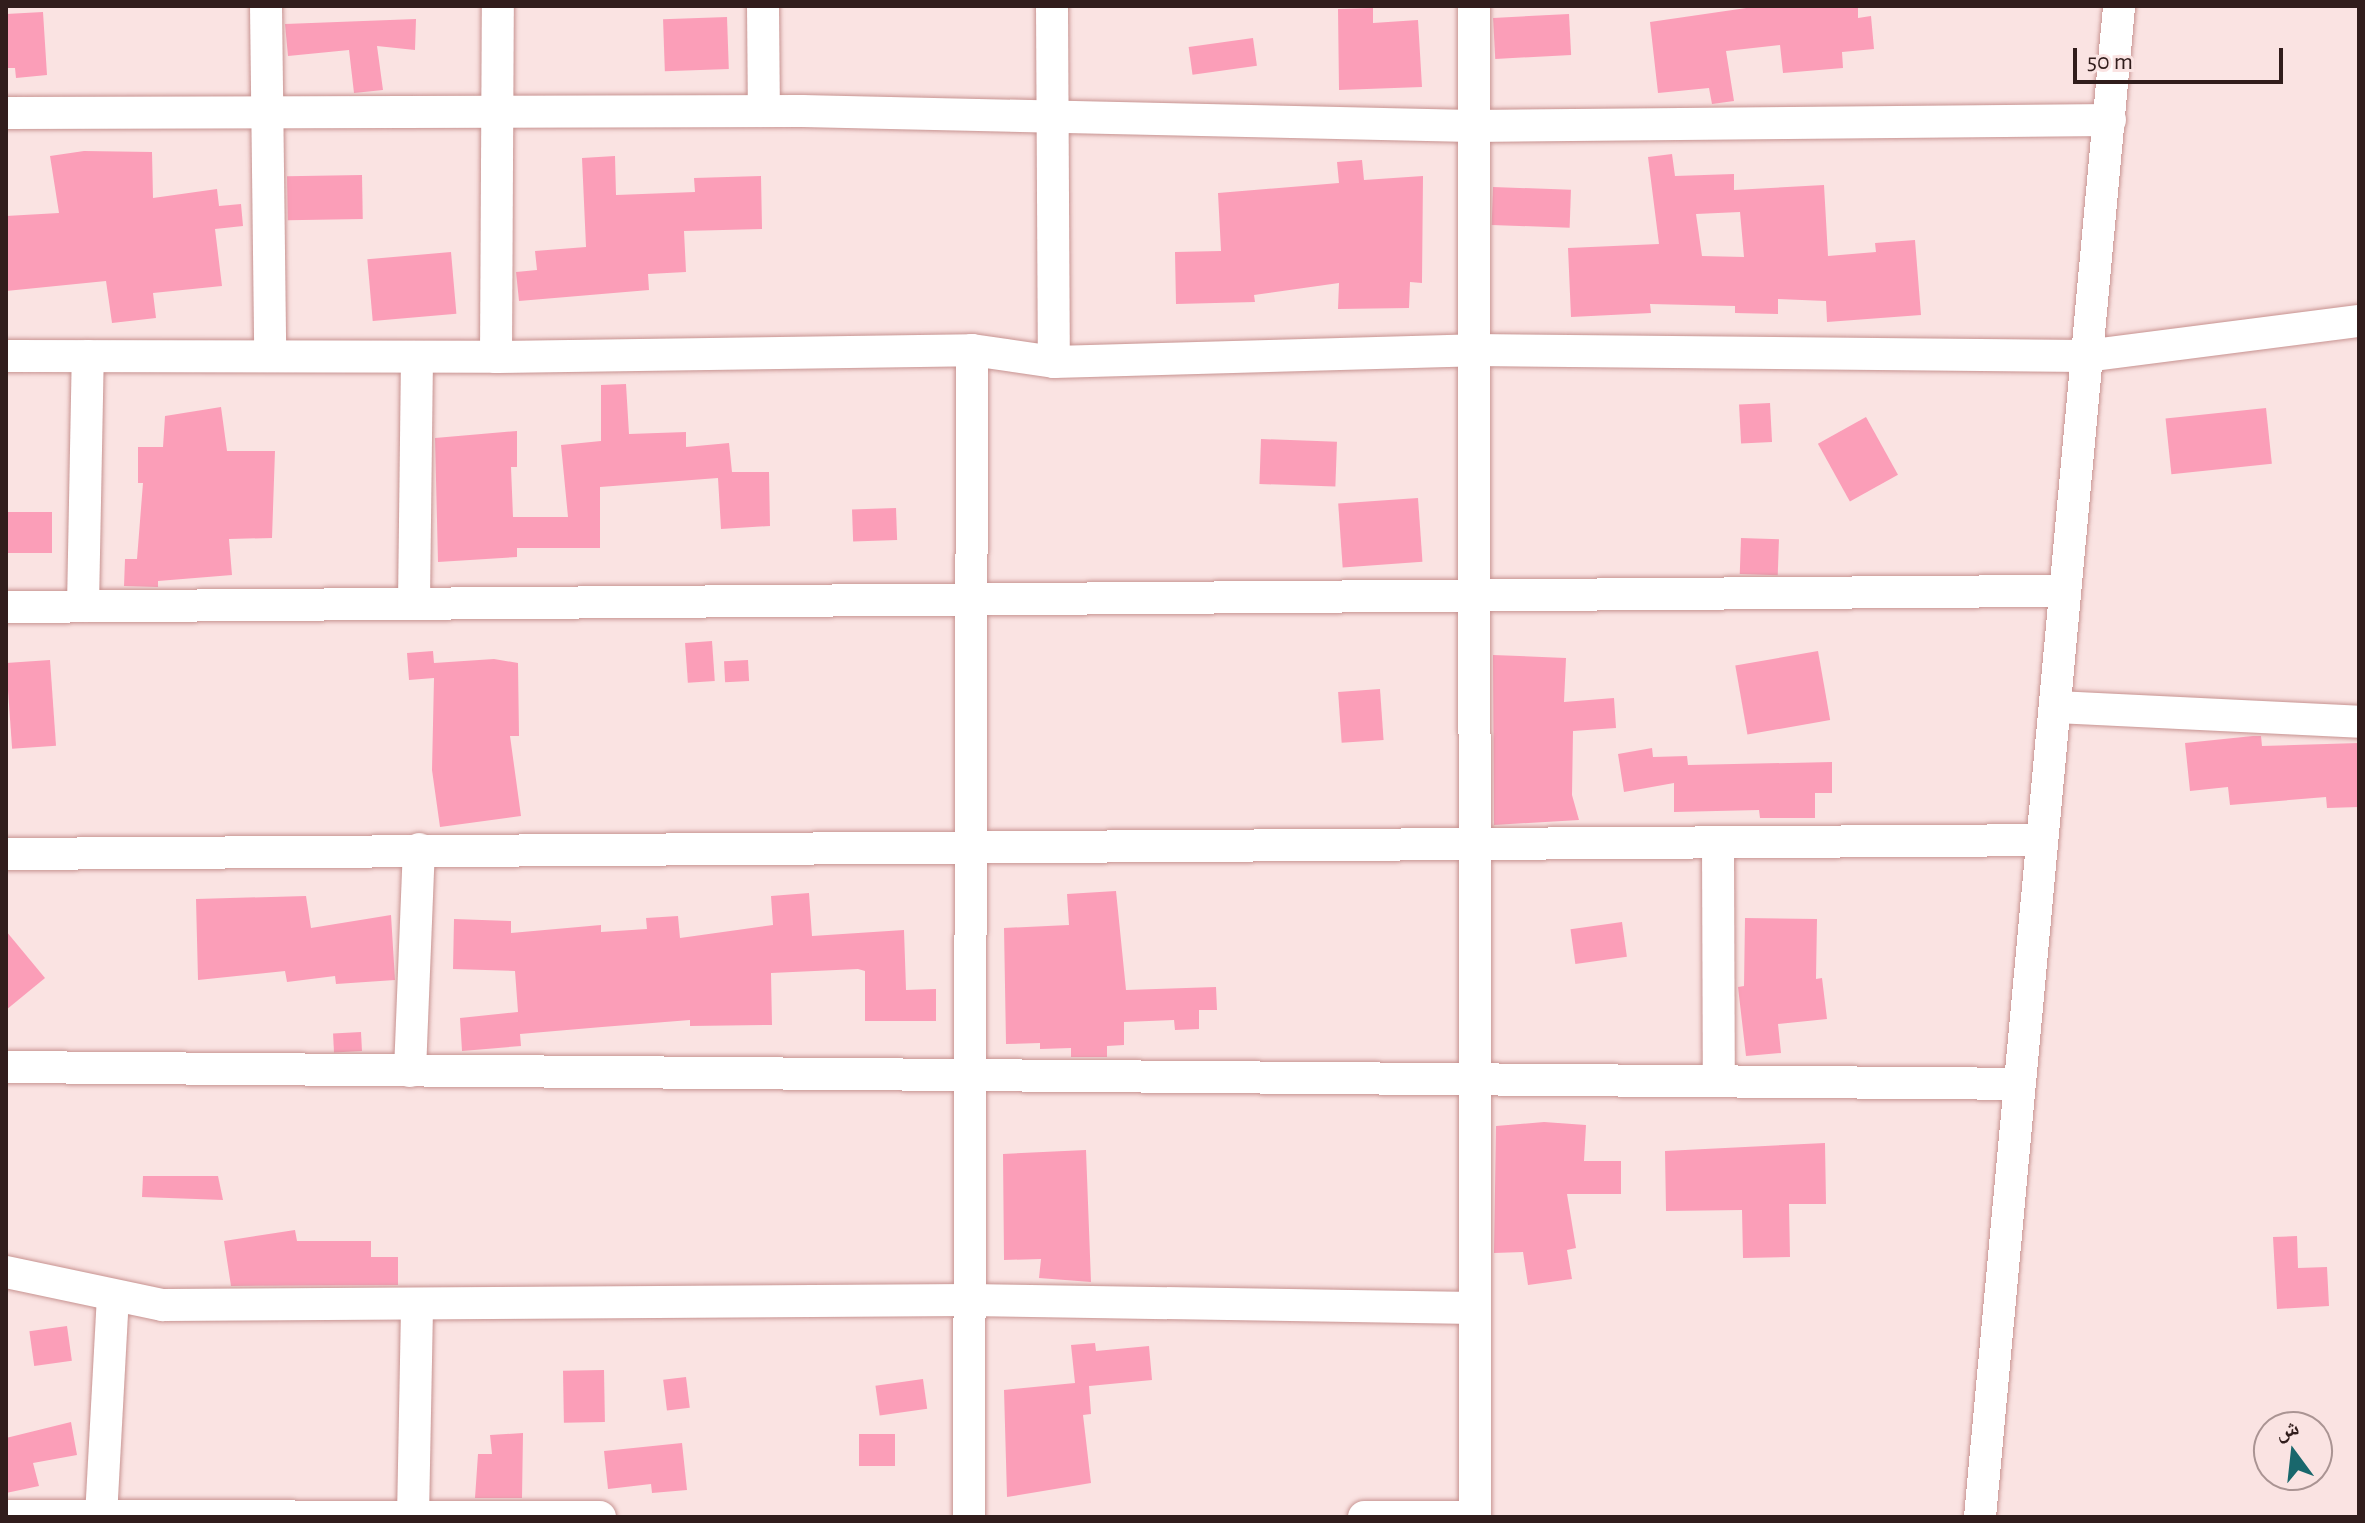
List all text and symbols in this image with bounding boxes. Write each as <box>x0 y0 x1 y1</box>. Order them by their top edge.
scale bar <box>2077 32 2287 82</box>
text: 50 m <box>2087 50 2133 74</box>
north arrow <box>2253 1411 2333 1491</box>
text: ش <box>2273 1416 2301 1443</box>

